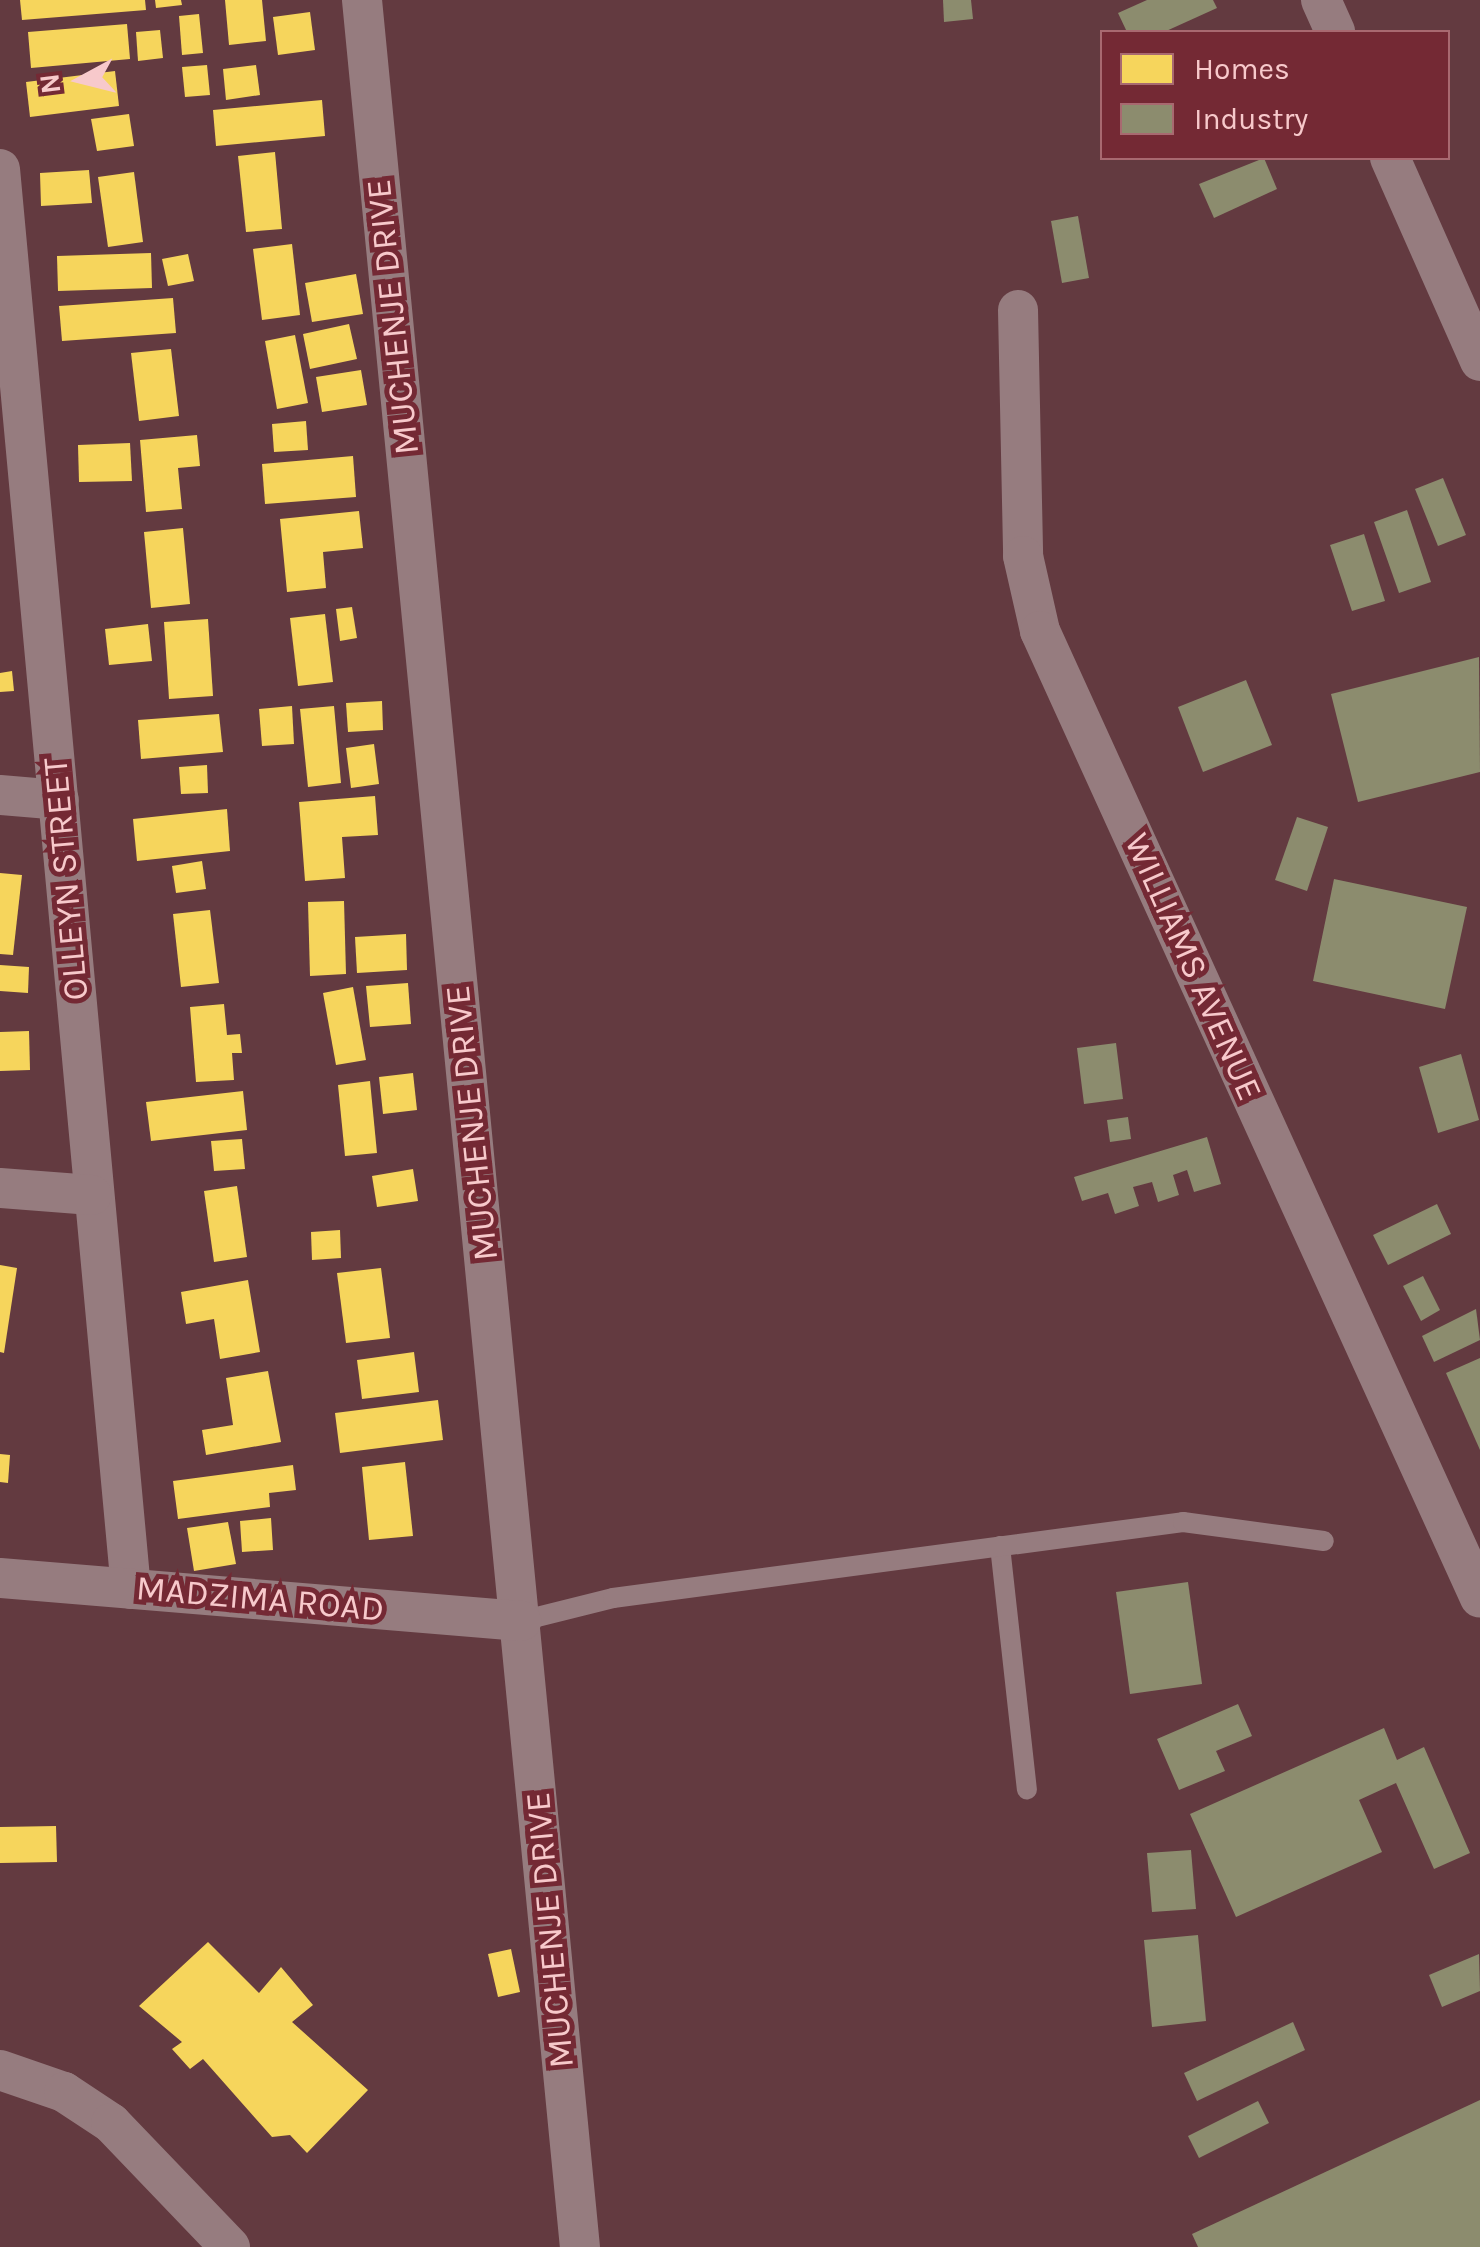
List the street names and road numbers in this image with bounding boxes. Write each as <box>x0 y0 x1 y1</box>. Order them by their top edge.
street label: MUCHENJE DRIVE <box>358 177 428 457</box>
street label: OLLEYN STREET <box>34 756 98 1002</box>
street label: WILLIAMS AVENUE <box>1115 827 1271 1107</box>
street label: MUCHENJE DRIVE <box>437 983 507 1263</box>
street label: MADZIMA ROAD <box>134 1567 386 1631</box>
street label: MUCHENJE DRIVE <box>517 1790 583 2070</box>

